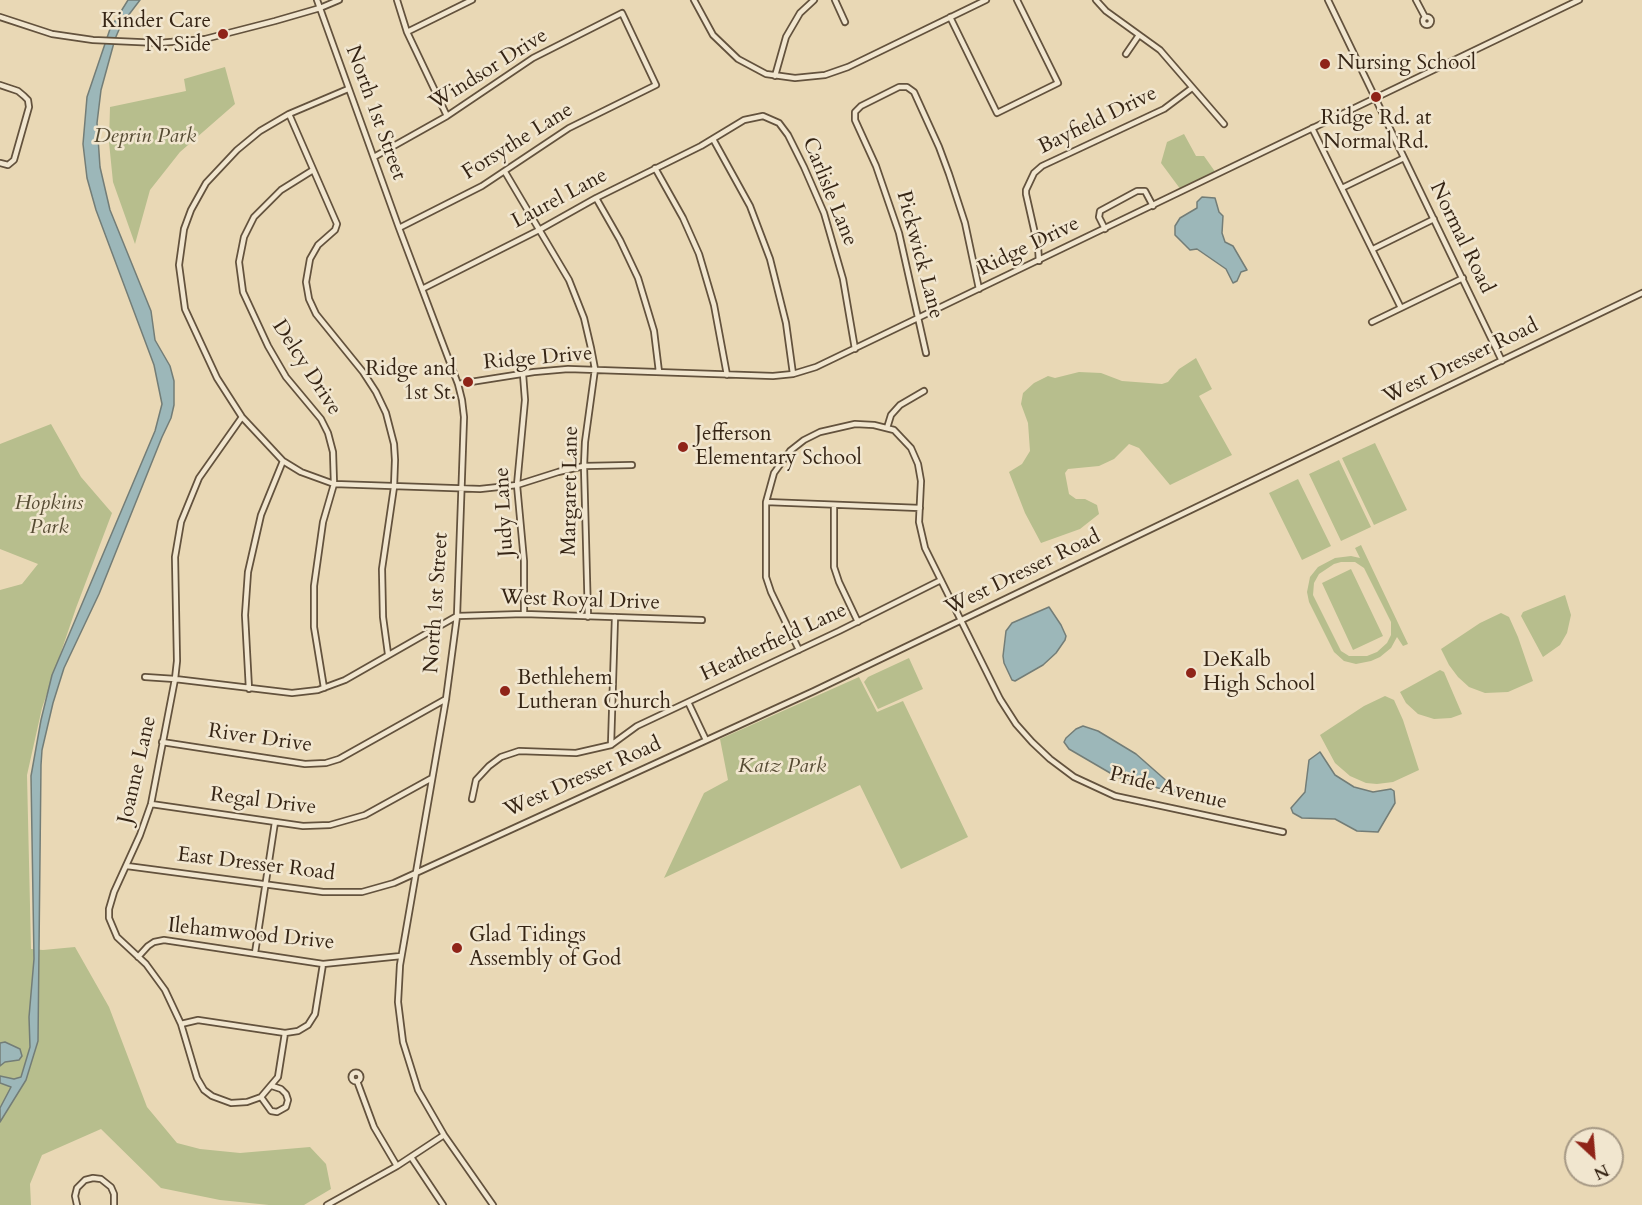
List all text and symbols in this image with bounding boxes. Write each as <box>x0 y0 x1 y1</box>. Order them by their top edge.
place label: Kinder Care N. Side <box>101 9 211 59</box>
street label: Windsor Drive <box>425 24 553 116</box>
marker: Kinder Care N. Side <box>216 27 230 41</box>
street label: North 1st Street <box>339 42 411 184</box>
place label: Nursing School <box>1337 51 1476 77</box>
marker: Nursing School <box>1318 57 1332 71</box>
street label: Bayfield Drive <box>1035 81 1161 161</box>
marker: Ridge Rd. at Normal Rd. <box>1369 90 1383 104</box>
street label: Forsythe Lane <box>458 98 578 186</box>
place label: Ridge Rd. at Normal Rd. <box>1321 106 1431 156</box>
park label: Deprin Park <box>94 124 196 150</box>
street label: Carlisle Lane <box>796 134 862 250</box>
street label: Laurel Lane <box>508 163 612 235</box>
street label: Normal Road <box>1423 178 1499 298</box>
street label: Pickwick Lane <box>890 188 948 322</box>
street label: Ridge Drive <box>974 212 1084 282</box>
street label: West Dresser Road <box>1379 314 1543 410</box>
street label: Delcy Drive <box>266 315 346 421</box>
street label: Ridge Drive <box>482 342 594 376</box>
place label: Ridge and 1st St. <box>365 357 456 407</box>
marker: Ridge and 1st St. <box>461 375 475 389</box>
place label: Jefferson Elementary School <box>695 422 862 472</box>
street label: Margaret Lane <box>557 426 585 556</box>
marker: Jefferson Elementary School <box>676 440 690 454</box>
street label: Judy Lane <box>490 467 520 557</box>
park label: Hopkins Park <box>15 491 83 541</box>
street label: West Dresser Road <box>941 525 1105 621</box>
street label: North 1st Street <box>420 532 454 674</box>
street label: West Royal Drive <box>500 586 660 616</box>
street label: Heatherfield Lane <box>697 598 851 688</box>
place label: DeKalb High School <box>1203 648 1315 698</box>
place label: Bethlehem Lutheran Church <box>517 666 671 716</box>
marker: DeKalb High School <box>1184 666 1198 680</box>
marker: Bethlehem Lutheran Church <box>498 684 512 698</box>
street label: Joanne Lane <box>113 714 163 826</box>
street label: River Drive <box>206 719 314 759</box>
street label: West Dresser Road <box>501 732 665 824</box>
park label: Katz Park <box>738 754 826 780</box>
street label: Pride Avenue <box>1107 762 1229 816</box>
street label: Regal Drive <box>209 783 317 821</box>
street label: East Dresser Road <box>176 843 336 887</box>
street label: Ilehamwood Drive <box>166 914 336 956</box>
place label: Glad Tidings Assembly of God <box>469 923 621 973</box>
marker: Glad Tidings Assembly of God <box>450 941 464 955</box>
north arrow <box>1564 1127 1624 1187</box>
text: N <box>1590 1158 1612 1184</box>

